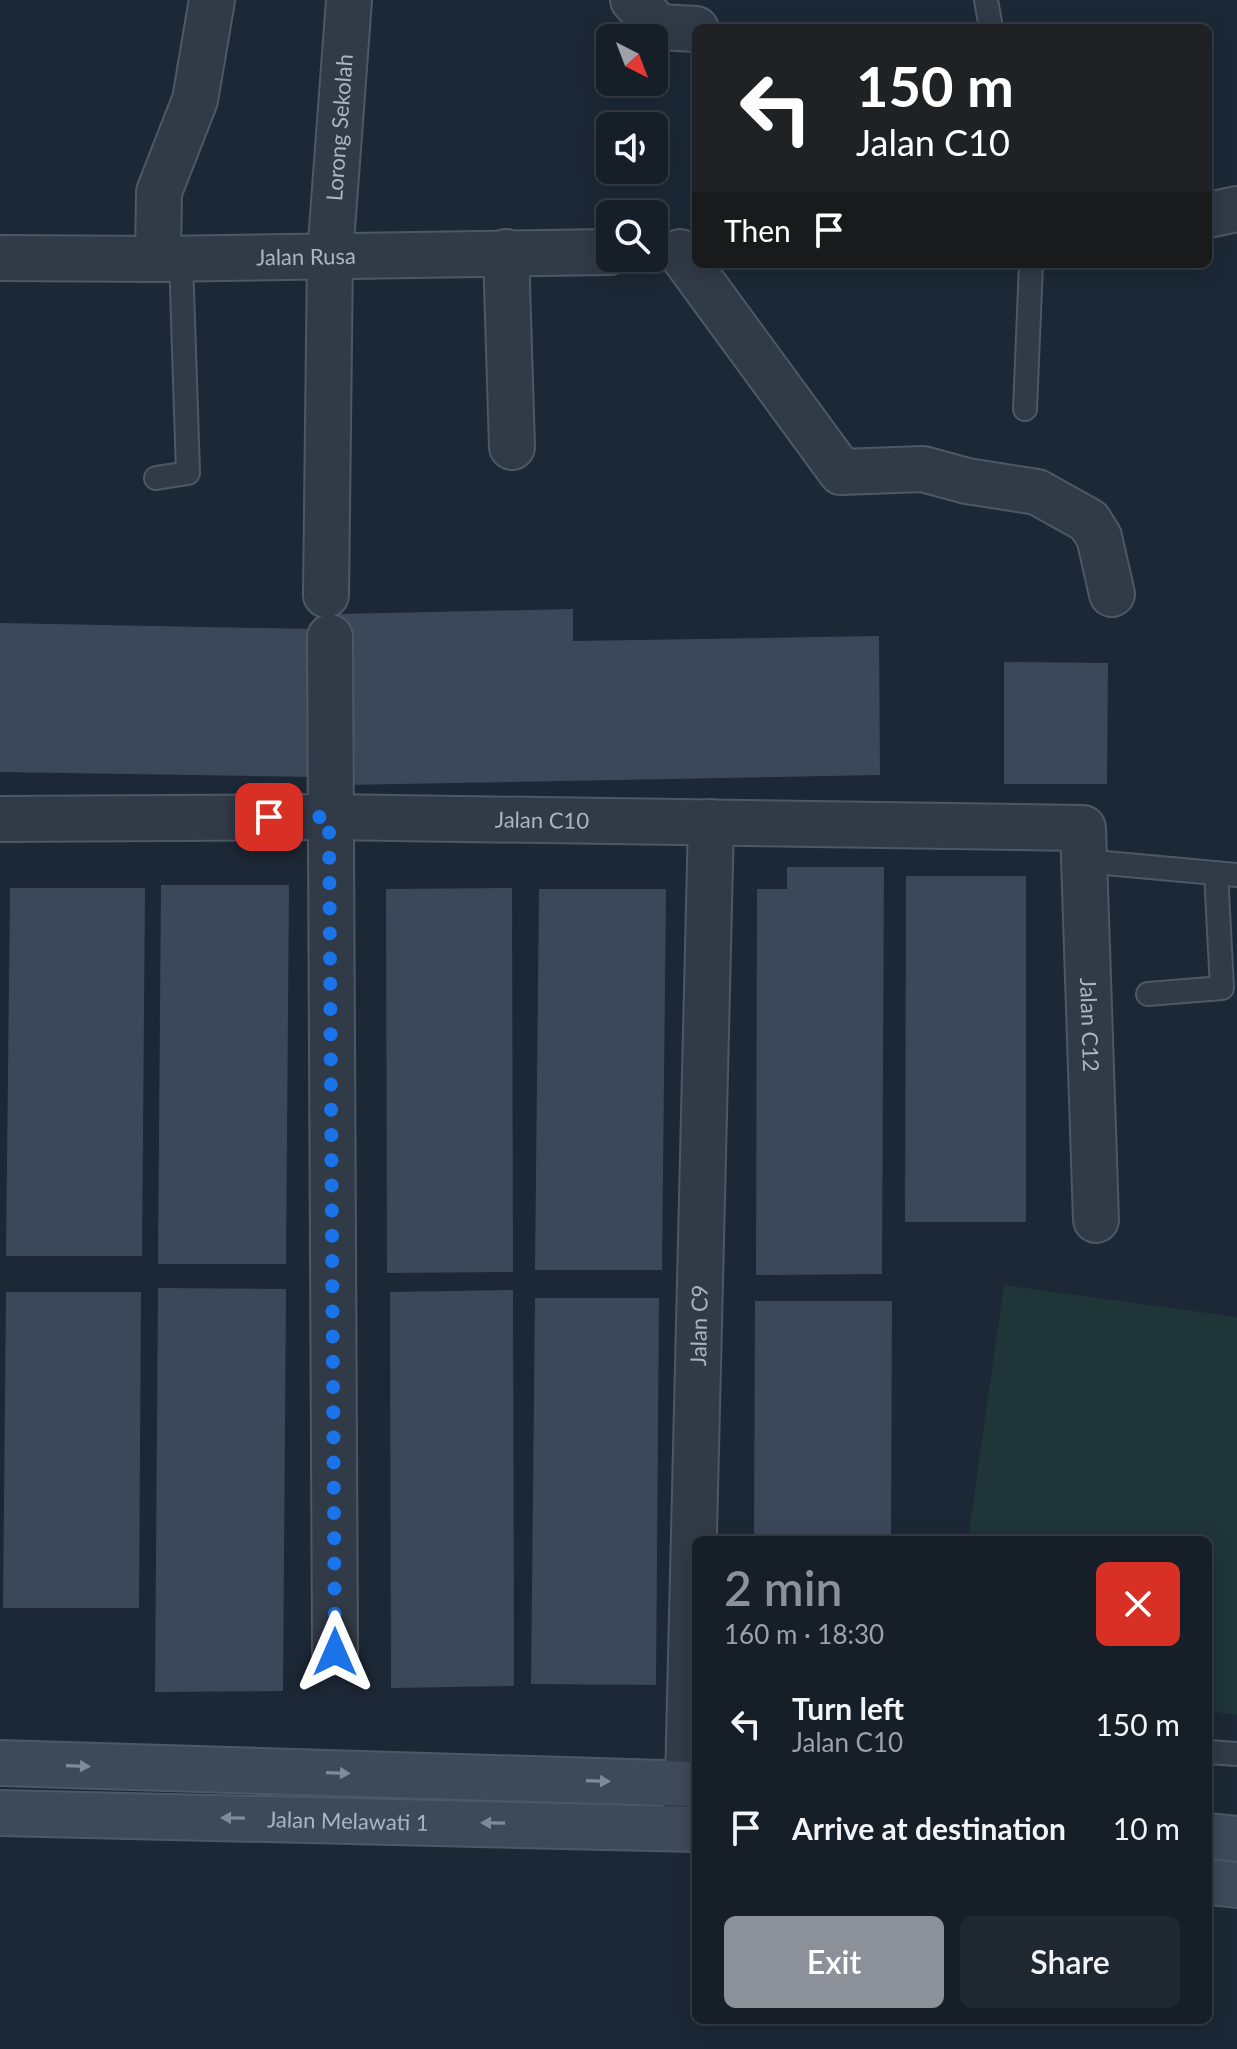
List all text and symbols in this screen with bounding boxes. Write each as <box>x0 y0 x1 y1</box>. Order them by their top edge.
north arrow <box>596 24 668 96</box>
map controls <box>596 24 668 272</box>
text: 150 m <box>856 52 1014 119</box>
street label: Lorong Sekolah <box>320 53 358 202</box>
icon: left <box>724 56 828 160</box>
button: sound <box>596 112 668 184</box>
text: Jalan C10 <box>856 120 1010 164</box>
button: search <box>596 200 668 272</box>
icon: arrive <box>807 208 851 252</box>
text: Then <box>724 212 791 248</box>
street label: Jalan Rusa <box>256 242 356 270</box>
pin <box>235 783 303 851</box>
icon: arrive <box>247 795 291 839</box>
street label: Jalan C10 <box>495 805 589 834</box>
street label: Jalan C12 <box>1075 977 1105 1072</box>
street label: Jalan C9 <box>684 1284 713 1366</box>
text: 2 min <box>724 1559 842 1616</box>
button: close <box>1096 1562 1180 1646</box>
position arrow <box>293 1610 377 1694</box>
text: 160 m · 18:30 <box>724 1618 884 1650</box>
text: Turn left <box>792 1690 904 1726</box>
icon: left <box>724 1702 768 1746</box>
text: 150 m <box>1095 1706 1180 1742</box>
text: Jalan C10 <box>792 1726 903 1758</box>
one-way arrow <box>66 1759 91 1772</box>
one-way arrow <box>326 1767 351 1780</box>
one-way arrow <box>586 1774 611 1787</box>
street label: Jalan Melawati 1 <box>267 1805 429 1836</box>
icon: arrive <box>724 1806 768 1850</box>
text: Arrive at destination <box>792 1810 1066 1846</box>
text: 10 m <box>1113 1810 1180 1846</box>
one-way arrow <box>220 1812 245 1824</box>
one-way arrow <box>480 1817 505 1830</box>
button: Exit <box>724 1916 944 2008</box>
button: Share <box>960 1916 1180 2008</box>

